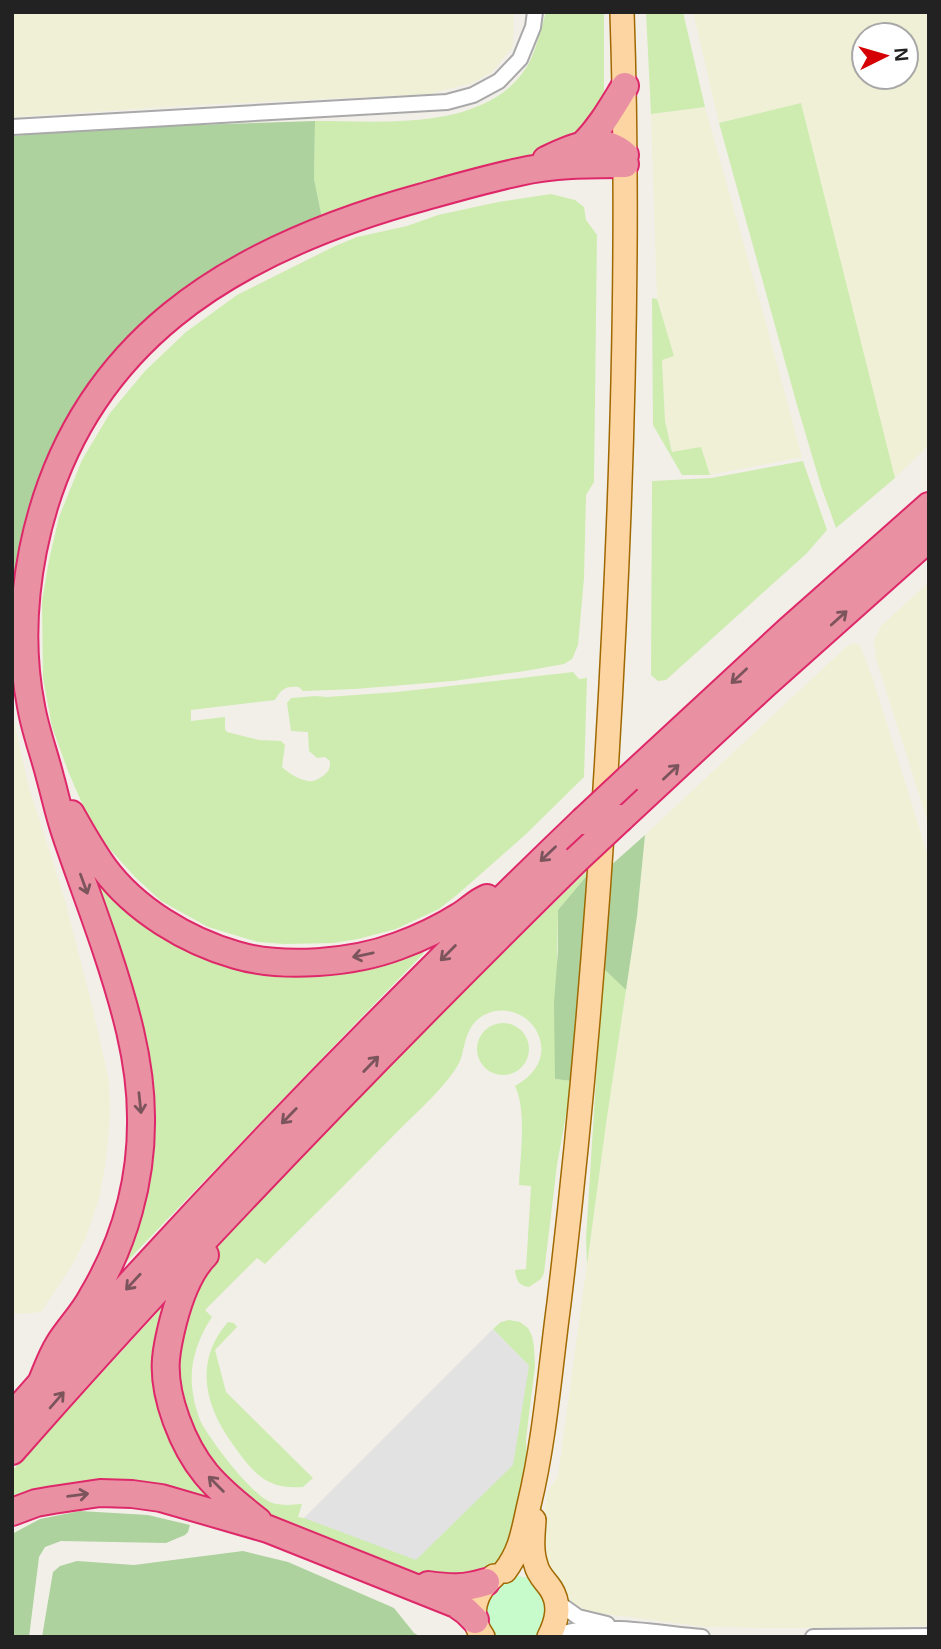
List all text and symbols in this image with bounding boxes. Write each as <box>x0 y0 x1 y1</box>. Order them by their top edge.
north arrow <box>850 21 920 91</box>
text: N <box>890 47 912 62</box>
one-way arrow <box>830 610 848 626</box>
one-way arrow <box>731 668 748 685</box>
one-way arrow <box>662 763 679 780</box>
one-way arrow <box>540 846 557 863</box>
one-way arrow <box>79 872 91 894</box>
one-way arrow <box>440 945 457 962</box>
one-way arrow <box>352 949 375 963</box>
one-way arrow <box>363 1056 380 1073</box>
one-way arrow <box>134 1091 147 1114</box>
one-way arrow <box>280 1107 297 1124</box>
one-way arrow <box>125 1273 142 1290</box>
one-way arrow <box>49 1391 65 1409</box>
one-way arrow <box>208 1476 225 1493</box>
one-way arrow <box>66 1489 89 1502</box>

